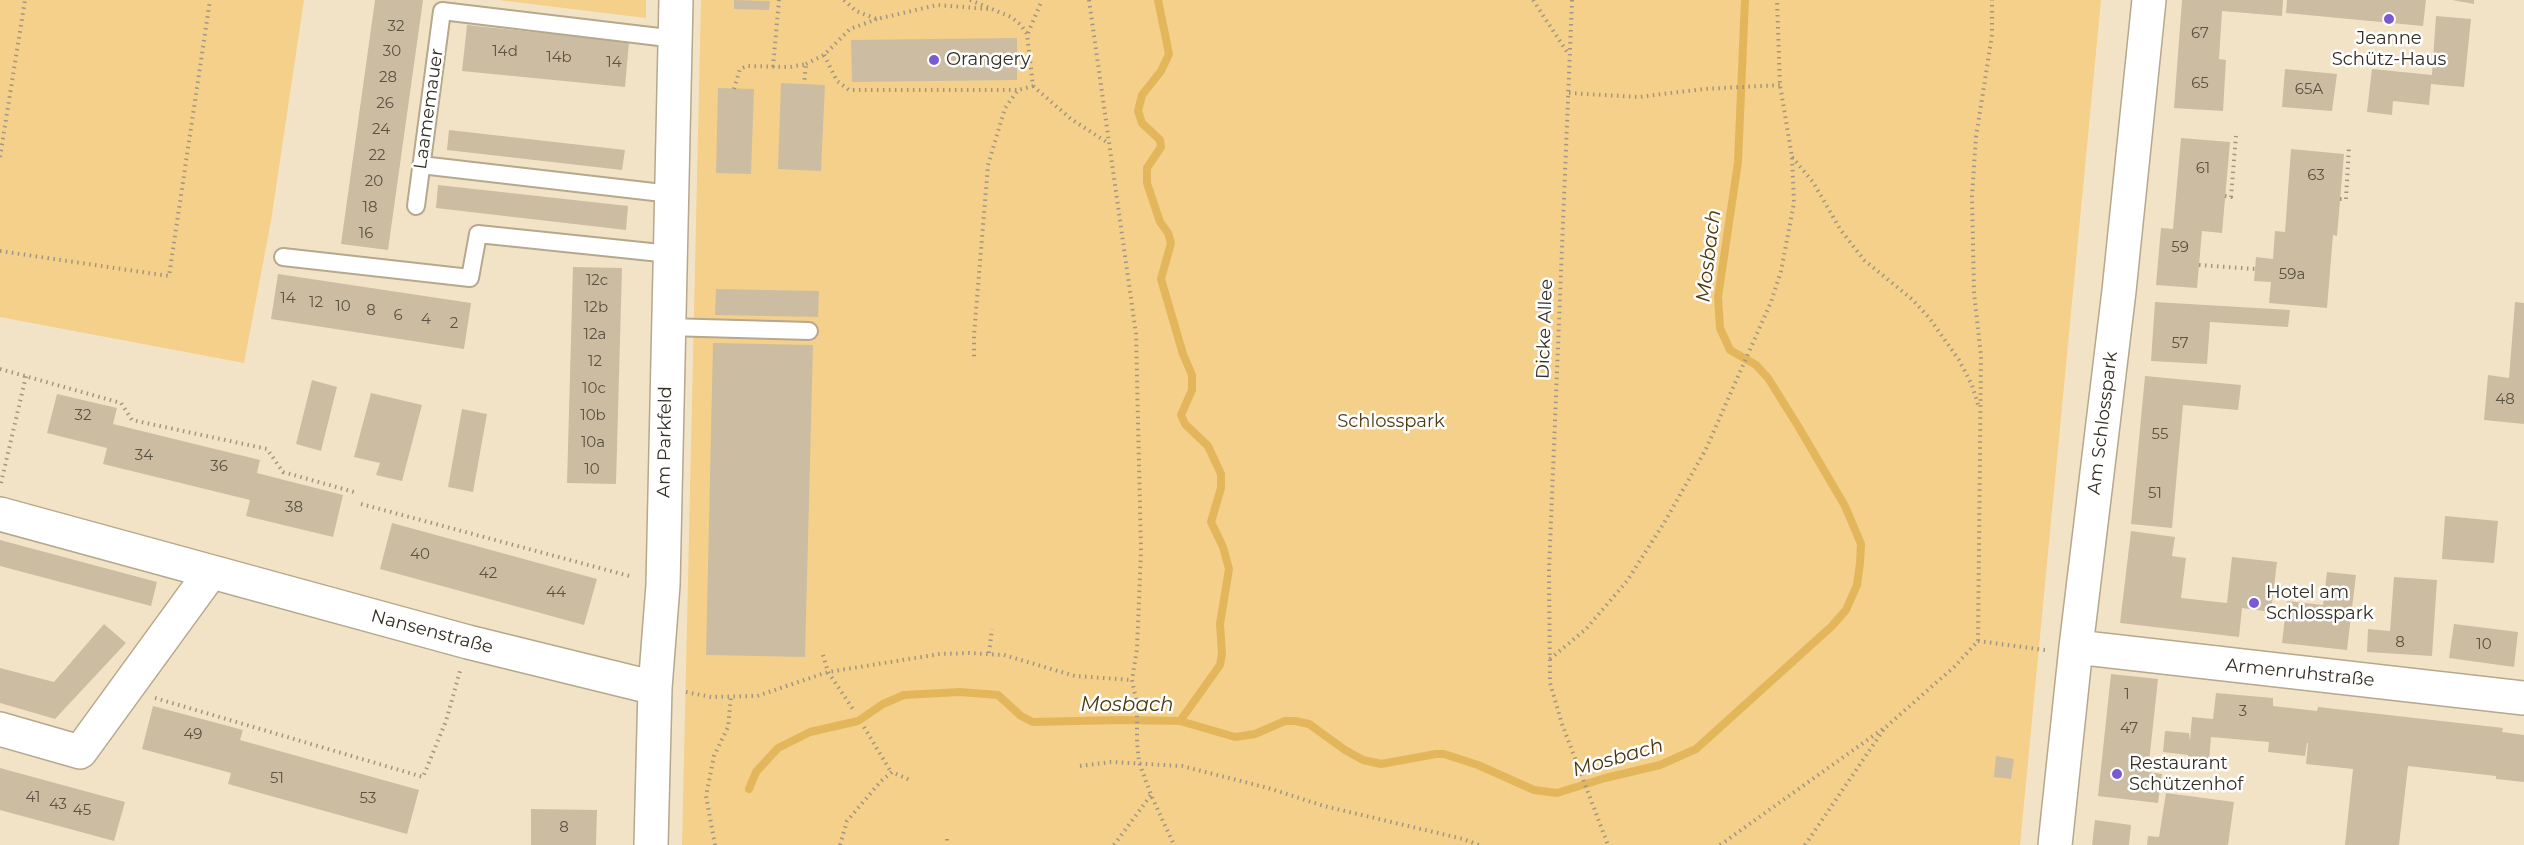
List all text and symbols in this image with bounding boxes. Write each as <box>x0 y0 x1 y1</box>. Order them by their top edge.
marker: Jeanne Schütz-Haus <box>2382 12 2396 26</box>
house number: 32 <box>388 18 404 36</box>
house number: 67 <box>2191 25 2209 43</box>
place label: Jeanne Schütz-Haus <box>2332 28 2446 70</box>
house number: 30 <box>383 43 401 61</box>
house number: 14d <box>492 43 518 61</box>
street label: Laamemauer <box>410 47 448 171</box>
house number: 14b <box>546 49 572 67</box>
place label: Orangery <box>946 49 1030 71</box>
marker: Orangery <box>927 53 941 67</box>
house number: 14 <box>606 54 622 72</box>
house number: 28 <box>379 69 397 87</box>
house number: 65 <box>2191 75 2209 93</box>
house number: 65A <box>2295 81 2323 99</box>
house number: 26 <box>376 95 394 113</box>
house number: 24 <box>372 121 390 139</box>
house number: 22 <box>368 147 386 165</box>
house number: 61 <box>2196 160 2210 178</box>
house number: 63 <box>2307 167 2325 185</box>
house number: 20 <box>365 173 383 191</box>
house number: 18 <box>363 199 377 217</box>
water label: Mosbach <box>1691 208 1727 304</box>
house number: 16 <box>359 225 373 243</box>
house number: 59 <box>2171 239 2189 257</box>
house number: 59a <box>2279 266 2305 284</box>
house number: 12c <box>586 272 608 290</box>
street label: Dicke Allee <box>1532 279 1558 379</box>
house number: 14 <box>280 290 296 308</box>
house number: 12 <box>309 294 323 312</box>
house number: 10 <box>335 298 351 316</box>
house number: 12b <box>584 299 608 317</box>
house number: 8 <box>366 302 376 320</box>
house number: 6 <box>393 307 403 325</box>
house number: 4 <box>421 311 431 329</box>
house number: 2 <box>450 315 458 333</box>
house number: 12a <box>584 326 606 344</box>
house number: 57 <box>2171 335 2189 353</box>
street label: Am Schlosspark <box>2083 350 2123 496</box>
house number: 12 <box>588 353 602 371</box>
house number: 10c <box>582 380 606 398</box>
street label: Am Parkfeld <box>653 386 677 498</box>
house number: 48 <box>2495 391 2515 409</box>
house number: 32 <box>75 407 91 425</box>
house number: 10b <box>580 407 606 425</box>
park label: Schlosspark <box>1337 411 1445 433</box>
house number: 55 <box>2152 426 2168 444</box>
house number: 10a <box>581 434 605 452</box>
house number: 34 <box>135 447 153 465</box>
house number: 36 <box>210 458 228 476</box>
house number: 10 <box>584 461 600 479</box>
house number: 51 <box>2148 485 2162 503</box>
house number: 38 <box>285 499 303 517</box>
house number: 40 <box>410 546 430 564</box>
house number: 42 <box>479 565 497 583</box>
place label: Hotel am Schlosspark <box>2266 582 2374 624</box>
house number: 44 <box>546 584 566 602</box>
marker: Hotel am Schlosspark <box>2247 596 2261 610</box>
street label: Nansenstraße <box>369 605 495 659</box>
house number: 8 <box>2395 634 2405 652</box>
house number: 10 <box>2476 636 2492 654</box>
street label: Armenruhstraße <box>2224 654 2376 692</box>
house number: 1 <box>2124 686 2130 704</box>
water label: Mosbach <box>1080 693 1174 717</box>
house number: 3 <box>2239 703 2247 721</box>
house number: 47 <box>2120 720 2138 738</box>
house number: 49 <box>184 726 202 744</box>
water label: Mosbach <box>1570 734 1666 782</box>
place label: Restaurant Schützenhof <box>2129 753 2243 795</box>
marker: Restaurant Schützenhof <box>2110 767 2124 781</box>
house number: 51 <box>270 770 284 788</box>
house number: 41 <box>26 789 40 807</box>
house number: 53 <box>360 790 376 808</box>
house number: 43 <box>49 796 67 814</box>
house number: 45 <box>73 802 91 820</box>
house number: 8 <box>559 819 569 837</box>

